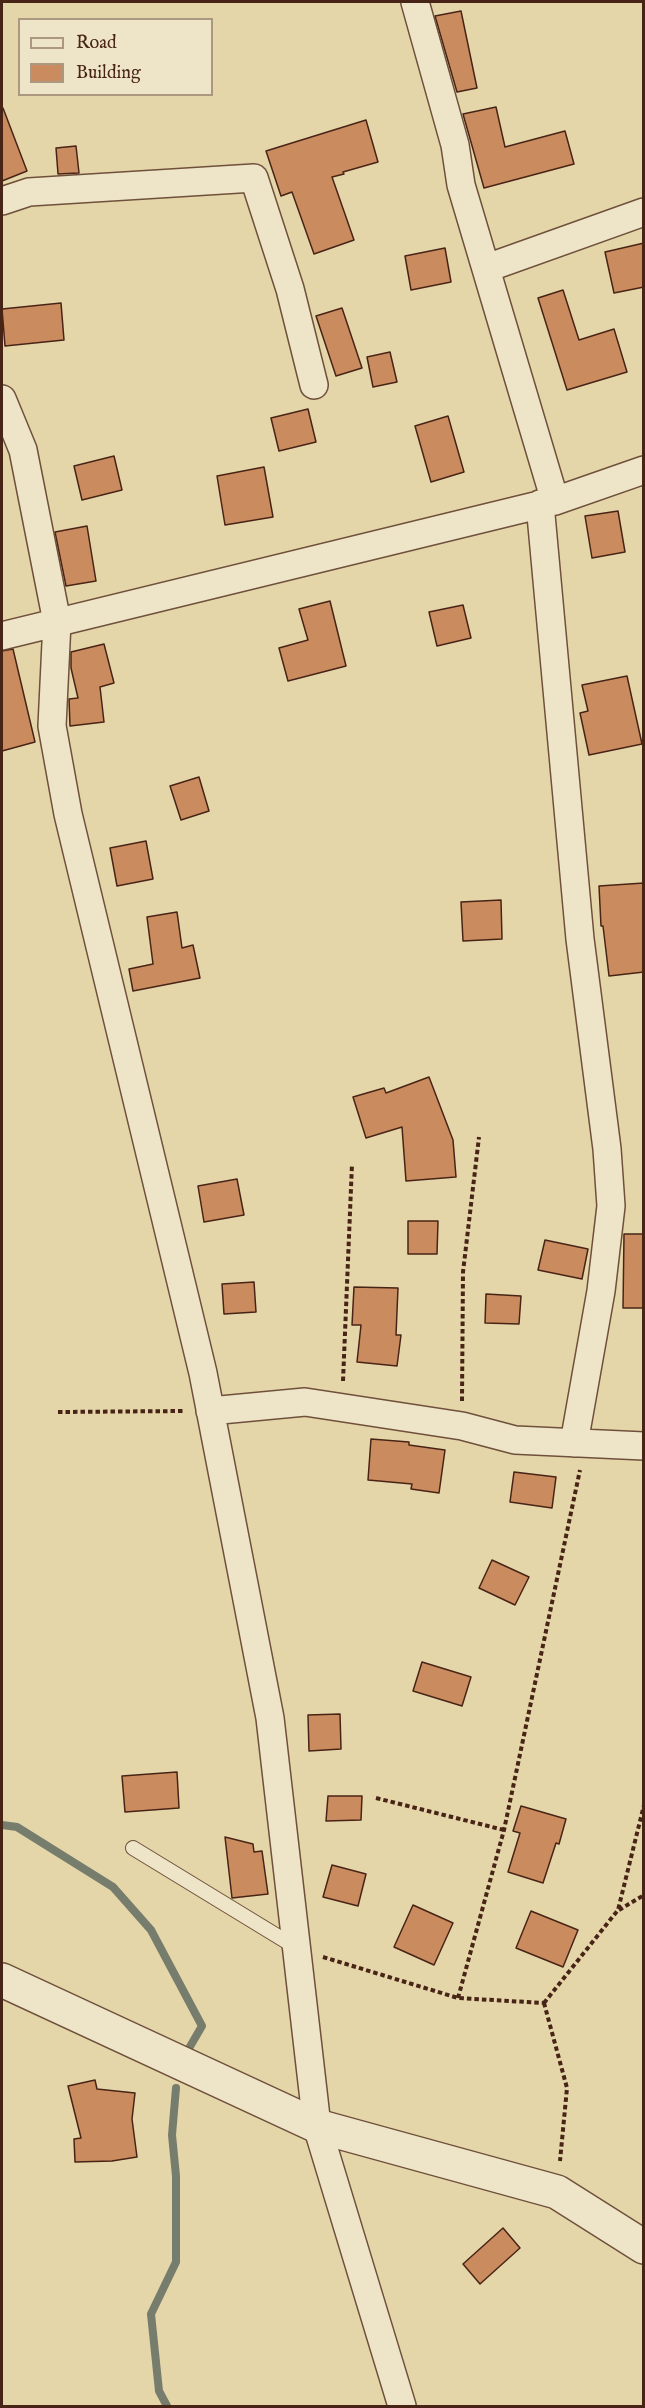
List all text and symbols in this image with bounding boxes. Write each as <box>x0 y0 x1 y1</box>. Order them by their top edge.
legend <box>18 18 213 96</box>
text: Road <box>76 32 117 55</box>
text: Building <box>76 62 141 85</box>

